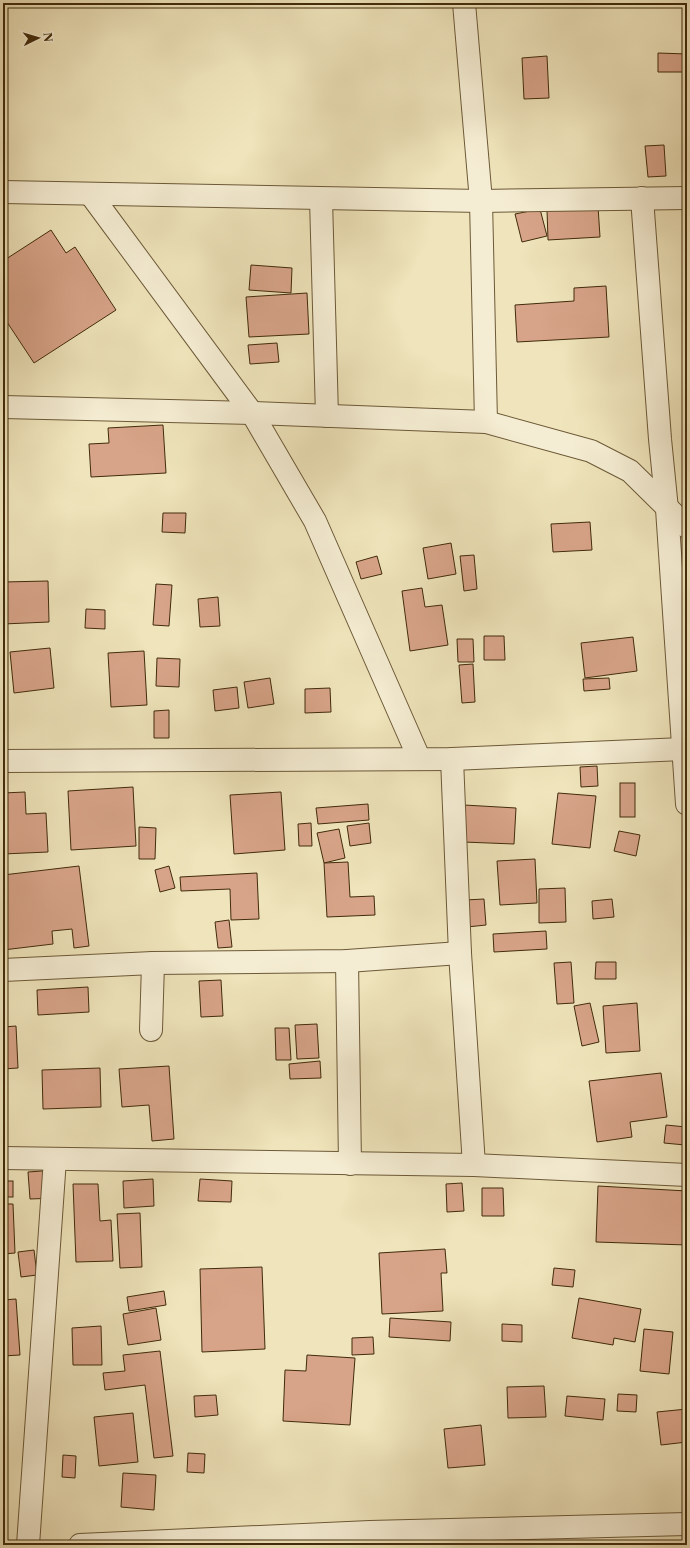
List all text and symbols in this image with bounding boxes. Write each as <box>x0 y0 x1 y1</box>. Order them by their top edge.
north arrow <box>18 18 58 58</box>
text: N <box>41 32 55 43</box>

